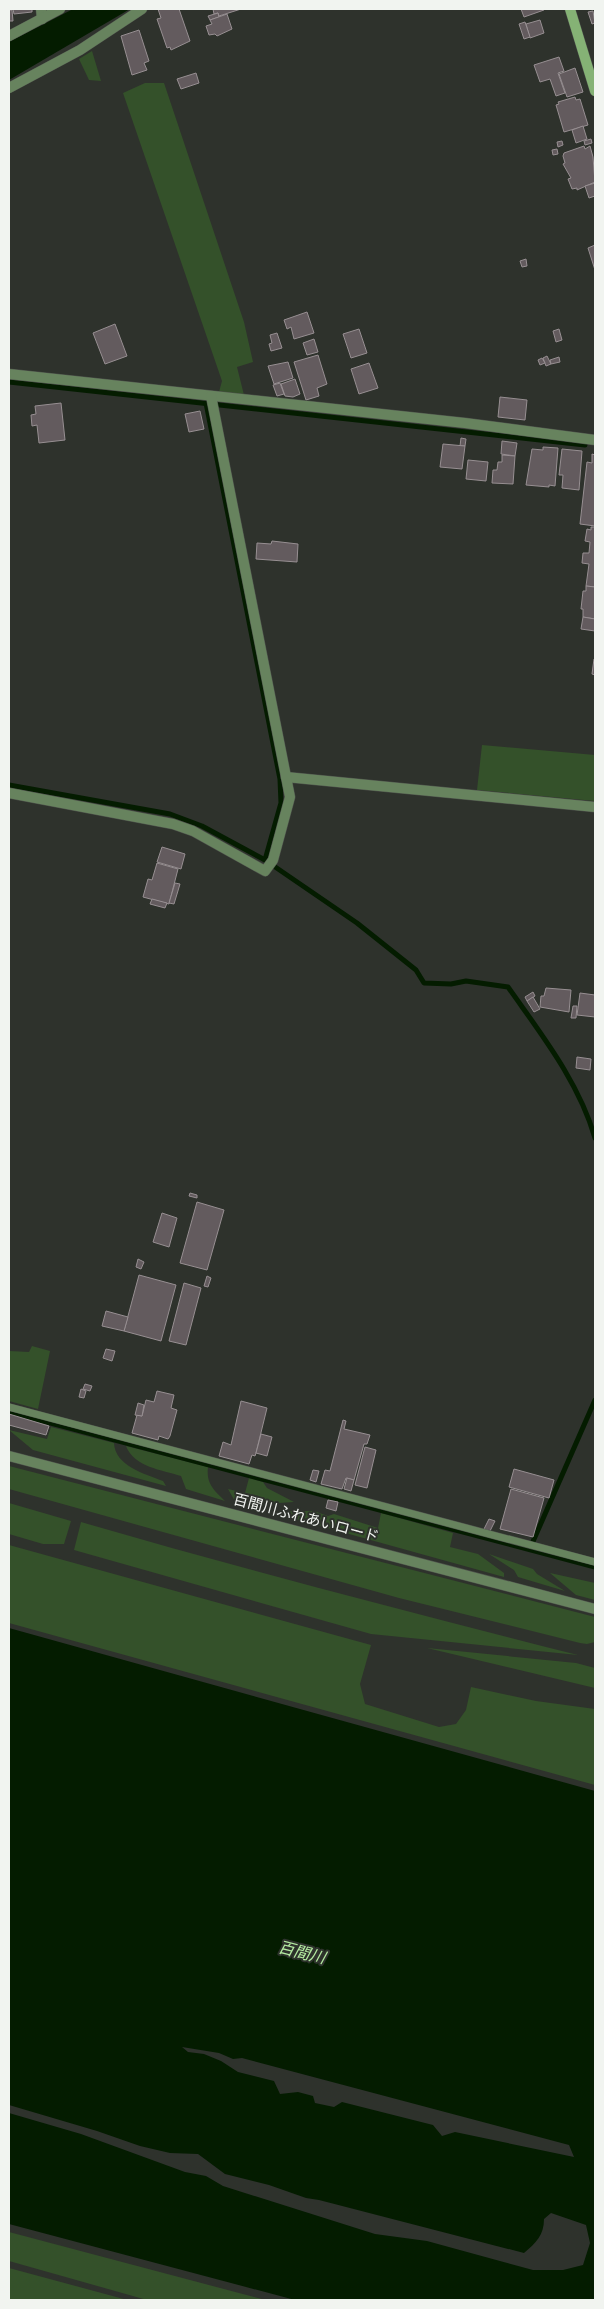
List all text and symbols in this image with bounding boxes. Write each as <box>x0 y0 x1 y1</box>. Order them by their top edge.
street label: 百間川ふれあいロード <box>231 1490 381 1546</box>
water label: 百間川 <box>276 1937 329 1968</box>

